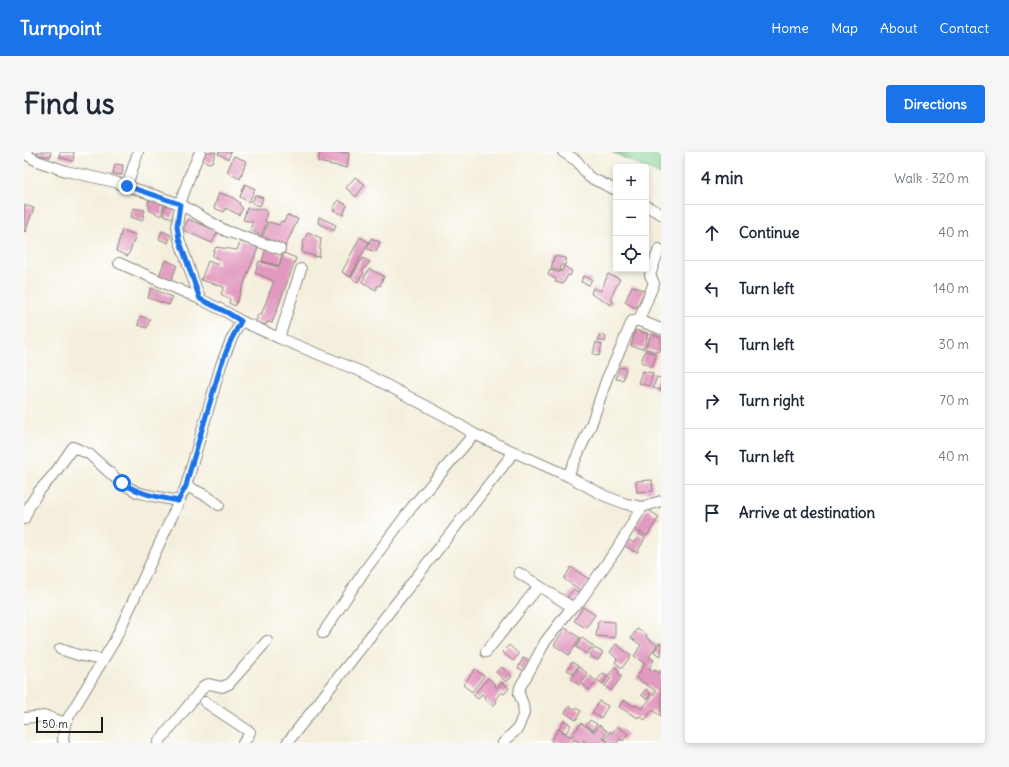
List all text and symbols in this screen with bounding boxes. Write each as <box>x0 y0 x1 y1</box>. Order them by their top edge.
text: Turnpoint <box>20 16 101 40</box>
text: Home <box>771 19 809 37</box>
text: Map <box>831 19 858 37</box>
text: About <box>880 19 918 37</box>
text: Contact <box>940 19 989 37</box>
button: Directions <box>886 85 985 123</box>
text: Find us <box>24 86 115 122</box>
map controls <box>613 164 649 272</box>
button: + <box>613 164 649 200</box>
text: 4 min <box>701 167 743 189</box>
text: Walk · 320 m <box>894 170 969 187</box>
route end <box>118 177 136 195</box>
button: − <box>613 200 649 236</box>
icon: ahead <box>701 222 723 244</box>
text: Continue <box>739 223 800 242</box>
text: 40 m <box>938 224 969 241</box>
button: locate <box>613 236 649 272</box>
icon: left <box>701 278 723 300</box>
text: Turn left <box>739 279 794 298</box>
text: 140 m <box>933 280 969 297</box>
icon: left <box>701 334 723 356</box>
text: Turn left <box>739 335 794 354</box>
text: 30 m <box>939 336 969 353</box>
icon: right <box>701 390 723 412</box>
text: Turn right <box>739 391 804 410</box>
text: 70 m <box>940 392 969 409</box>
icon: left <box>701 446 723 468</box>
text: Turn left <box>739 447 794 466</box>
text: 40 m <box>938 448 969 465</box>
route start <box>113 474 131 492</box>
icon: arrive <box>701 502 723 524</box>
text: Arrive at destination <box>739 503 875 522</box>
scale bar <box>36 715 103 734</box>
text: 50 m <box>42 717 68 731</box>

